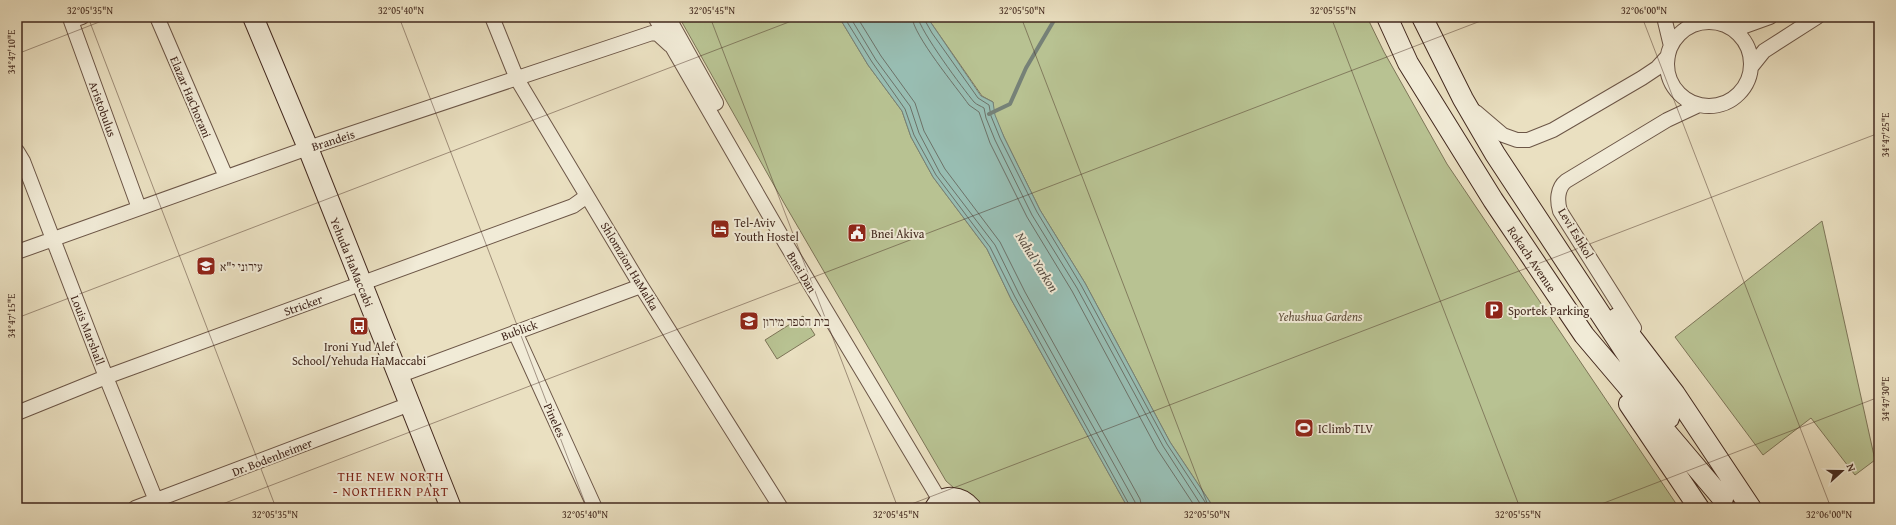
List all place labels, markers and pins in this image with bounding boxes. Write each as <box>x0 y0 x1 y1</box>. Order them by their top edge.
place label: Tel-Aviv Youth Hostel <box>734 214 799 245</box>
hotel icon: Tel-Aviv Youth Hostel <box>709 218 731 240</box>
public building icon: Bnei Akiva <box>846 222 868 244</box>
place label: Bnei Akiva <box>871 225 925 242</box>
school or university icon: עירוני י"א <box>195 255 217 277</box>
place label: עירוני י"א <box>220 258 263 275</box>
parking icon: Sportek Parking <box>1483 299 1505 321</box>
place label: Sportek Parking <box>1508 302 1589 319</box>
school or university icon: בית הספר מירון <box>738 310 760 332</box>
place label: בית הספר מירון <box>763 313 830 330</box>
bus stop icon: Ironi Yud Alef School/Yehuda HaMaccabi <box>348 315 370 337</box>
place label: Ironi Yud Alef School/Yehuda HaMaccabi <box>292 338 427 369</box>
sports icon: IClimb TLV <box>1293 417 1315 439</box>
place label: IClimb TLV <box>1318 420 1373 437</box>

